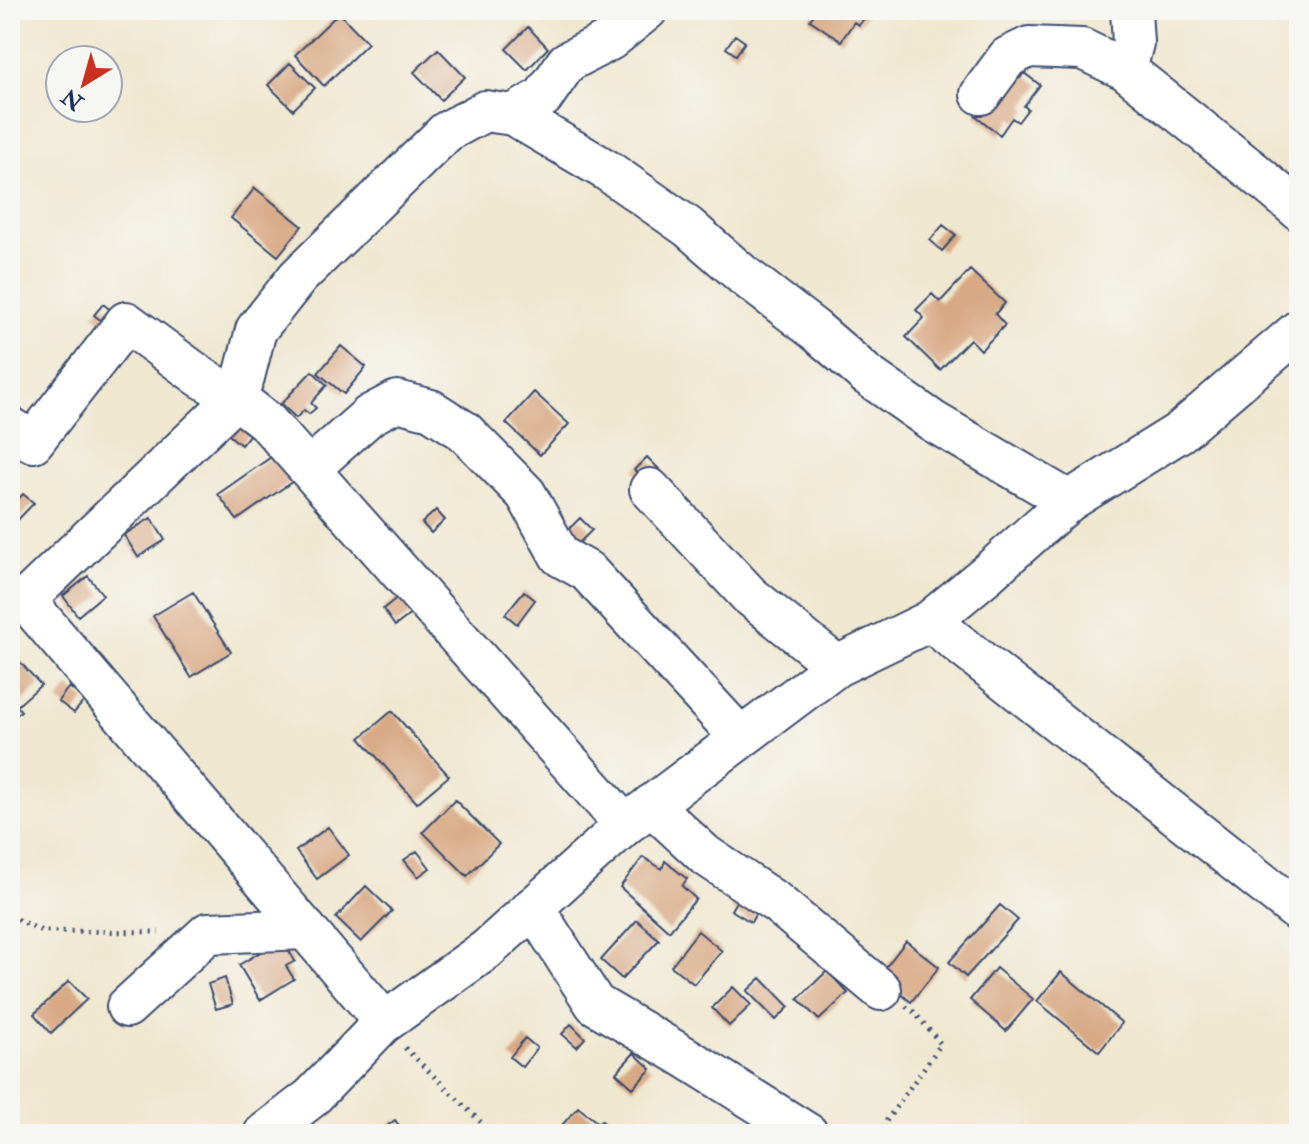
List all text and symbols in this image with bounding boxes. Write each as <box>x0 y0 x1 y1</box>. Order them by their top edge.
north arrow <box>44 44 124 124</box>
text: N <box>56 82 90 117</box>

